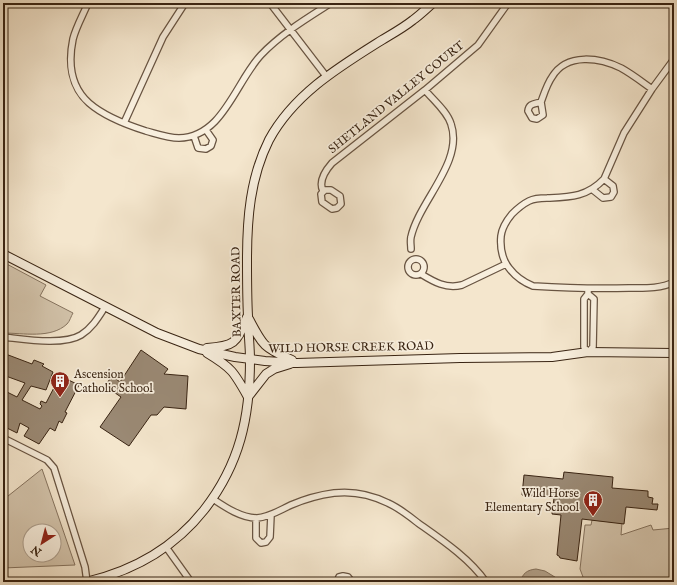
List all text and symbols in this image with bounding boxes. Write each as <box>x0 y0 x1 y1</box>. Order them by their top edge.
street label: SHETLAND VALLEY COURT <box>325 38 467 157</box>
street label: BAXTER ROAD <box>228 246 245 338</box>
street label: WILD HORSE CREEK ROAD <box>268 339 434 356</box>
place label: Ascension Catholic School <box>73 367 153 396</box>
building icon: Ascension Catholic School <box>49 370 71 398</box>
place label: Wild Horse Elementary School <box>485 486 580 515</box>
building icon: Wild Horse Elementary School <box>582 489 604 517</box>
north arrow <box>22 523 62 563</box>
text: N <box>28 542 45 559</box>

